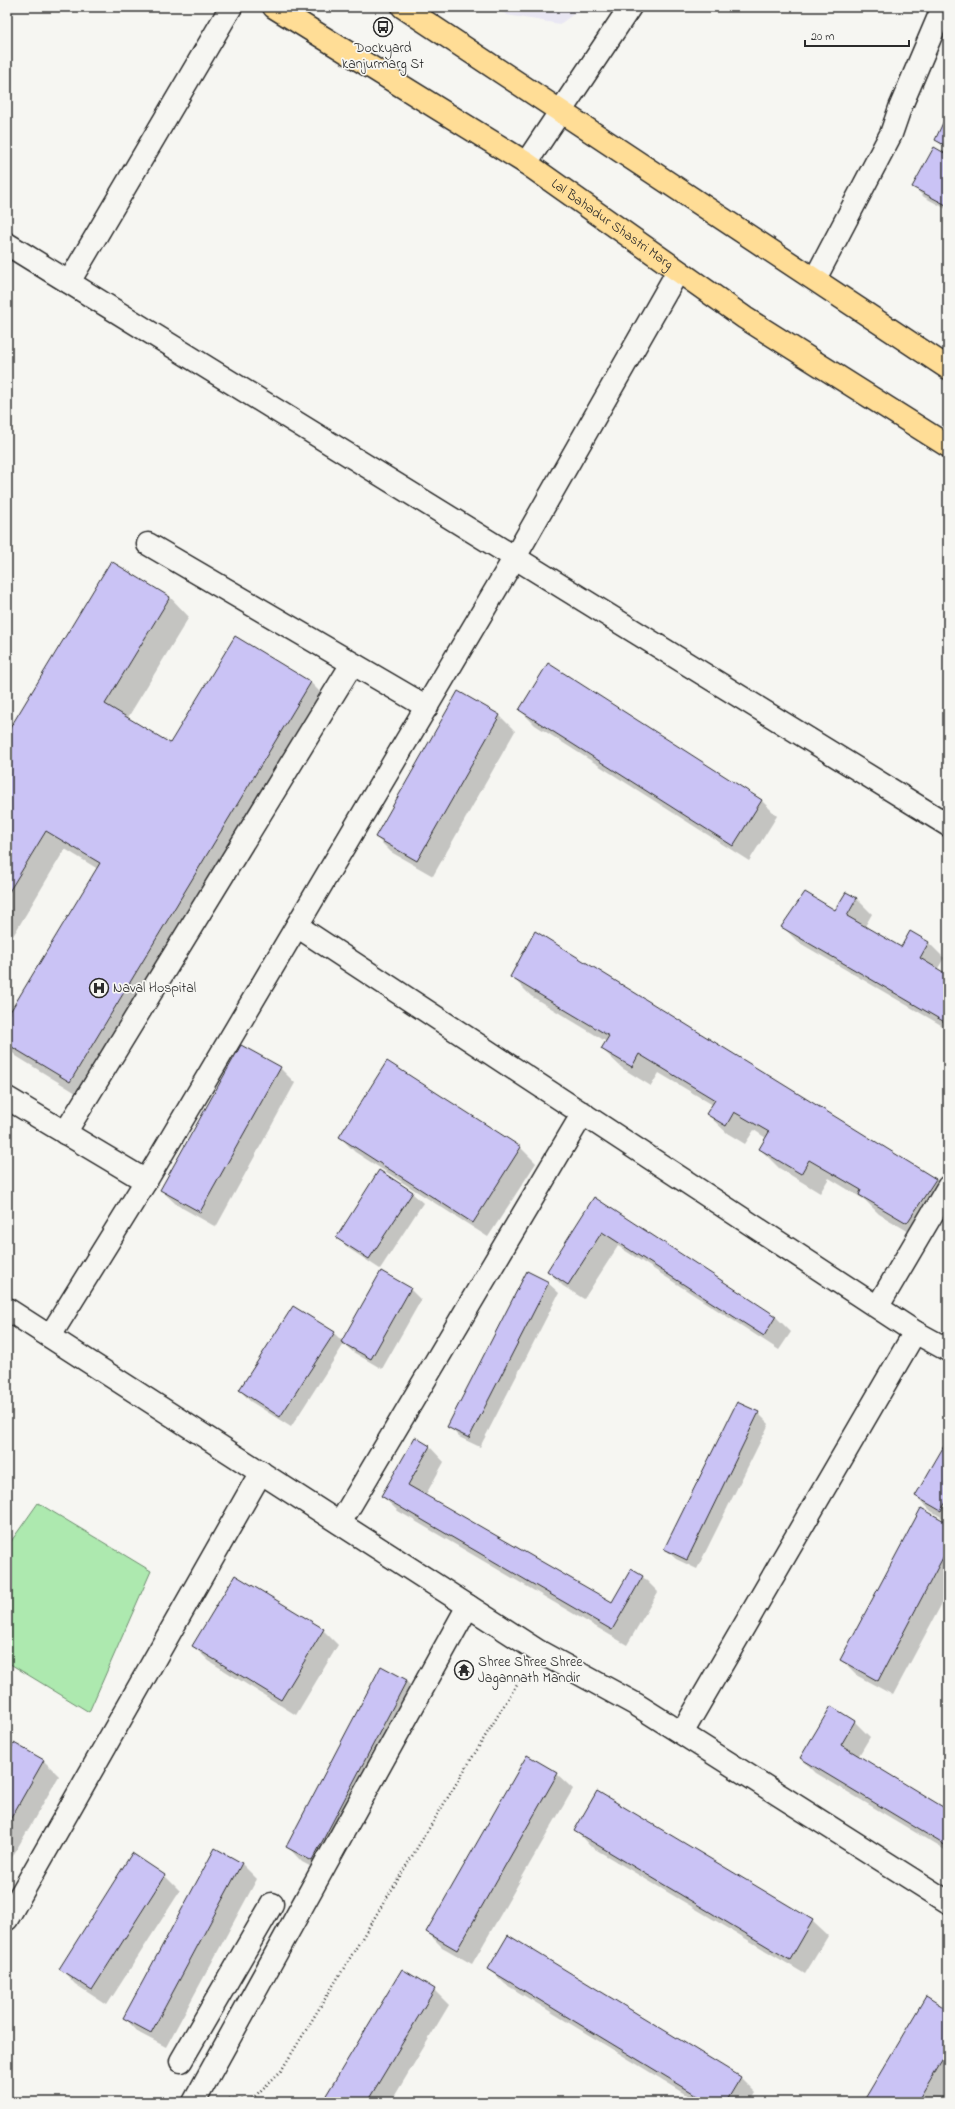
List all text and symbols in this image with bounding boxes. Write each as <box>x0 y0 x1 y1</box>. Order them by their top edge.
bus stop icon: Dockyard kanjurmarg St <box>372 16 394 38</box>
scale bar <box>805 22 909 48</box>
text: 20 m <box>811 28 834 46</box>
place label: Dockyard kanjurmarg St <box>342 38 424 76</box>
street label: Lal Bahadur Shastri Marg <box>547 173 678 275</box>
hospital icon: Naval Hospital <box>88 977 110 999</box>
place label: Naval Hospital <box>113 978 196 999</box>
place label: Shree Shree Shree Jagannath Mandir <box>478 1652 583 1690</box>
temple icon: Shree Shree Shree Jagannath Mandir <box>453 1659 475 1681</box>

